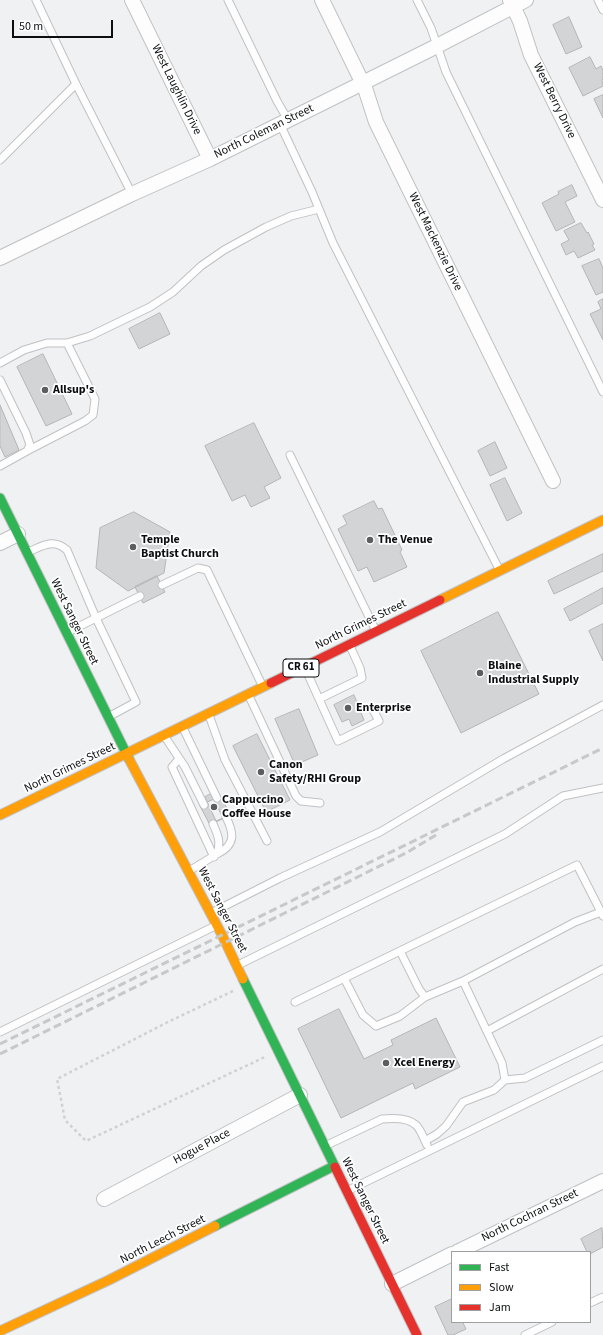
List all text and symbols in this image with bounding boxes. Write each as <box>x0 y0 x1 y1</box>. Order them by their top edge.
scale bar <box>14 12 115 38</box>
text: 50 m <box>19 18 43 35</box>
street label: West Laughlin Drive <box>148 43 204 137</box>
street label: West Berry Drive <box>529 61 579 141</box>
street label: North Coleman Street <box>212 102 316 162</box>
street label: West Mackenzie Drive <box>405 191 465 293</box>
place label: Allsup's <box>53 383 94 397</box>
marker: Allsup's <box>40 385 50 395</box>
place label: Temple Baptist Church <box>141 533 219 561</box>
place label: The Venue <box>378 533 433 547</box>
marker: The Venue <box>365 535 375 545</box>
marker: Temple Baptist Church <box>128 542 138 552</box>
street label: West Sanger Street <box>47 577 101 667</box>
street label: North Grimes Street <box>313 597 409 653</box>
road number: CR 61 <box>283 659 319 677</box>
place label: Blaine Industrial Supply <box>488 659 579 687</box>
marker: Blaine Industrial Supply <box>475 668 485 678</box>
place label: Enterprise <box>356 701 411 715</box>
marker: Enterprise <box>343 703 353 713</box>
street label: North Grimes Street <box>22 740 118 796</box>
place label: Canon Safety/RHI Group <box>269 758 361 786</box>
marker: Canon Safety/RHI Group <box>256 767 266 777</box>
place label: Cappuccino Coffee House <box>222 793 291 821</box>
marker: Cappuccino Coffee House <box>209 802 219 812</box>
street label: West Sanger Street <box>194 865 250 955</box>
place label: Xcel Energy <box>394 1056 455 1070</box>
marker: Xcel Energy <box>381 1058 391 1068</box>
street label: Hogue Place <box>171 1126 233 1168</box>
street label: West Sanger Street <box>338 1156 392 1246</box>
street label: North Cochran Street <box>479 1186 581 1246</box>
street label: North Leech Street <box>118 1212 208 1268</box>
legend <box>451 1251 591 1323</box>
text: Fast <box>489 1259 509 1276</box>
text: Slow <box>489 1279 514 1296</box>
text: Jam <box>489 1299 511 1316</box>

